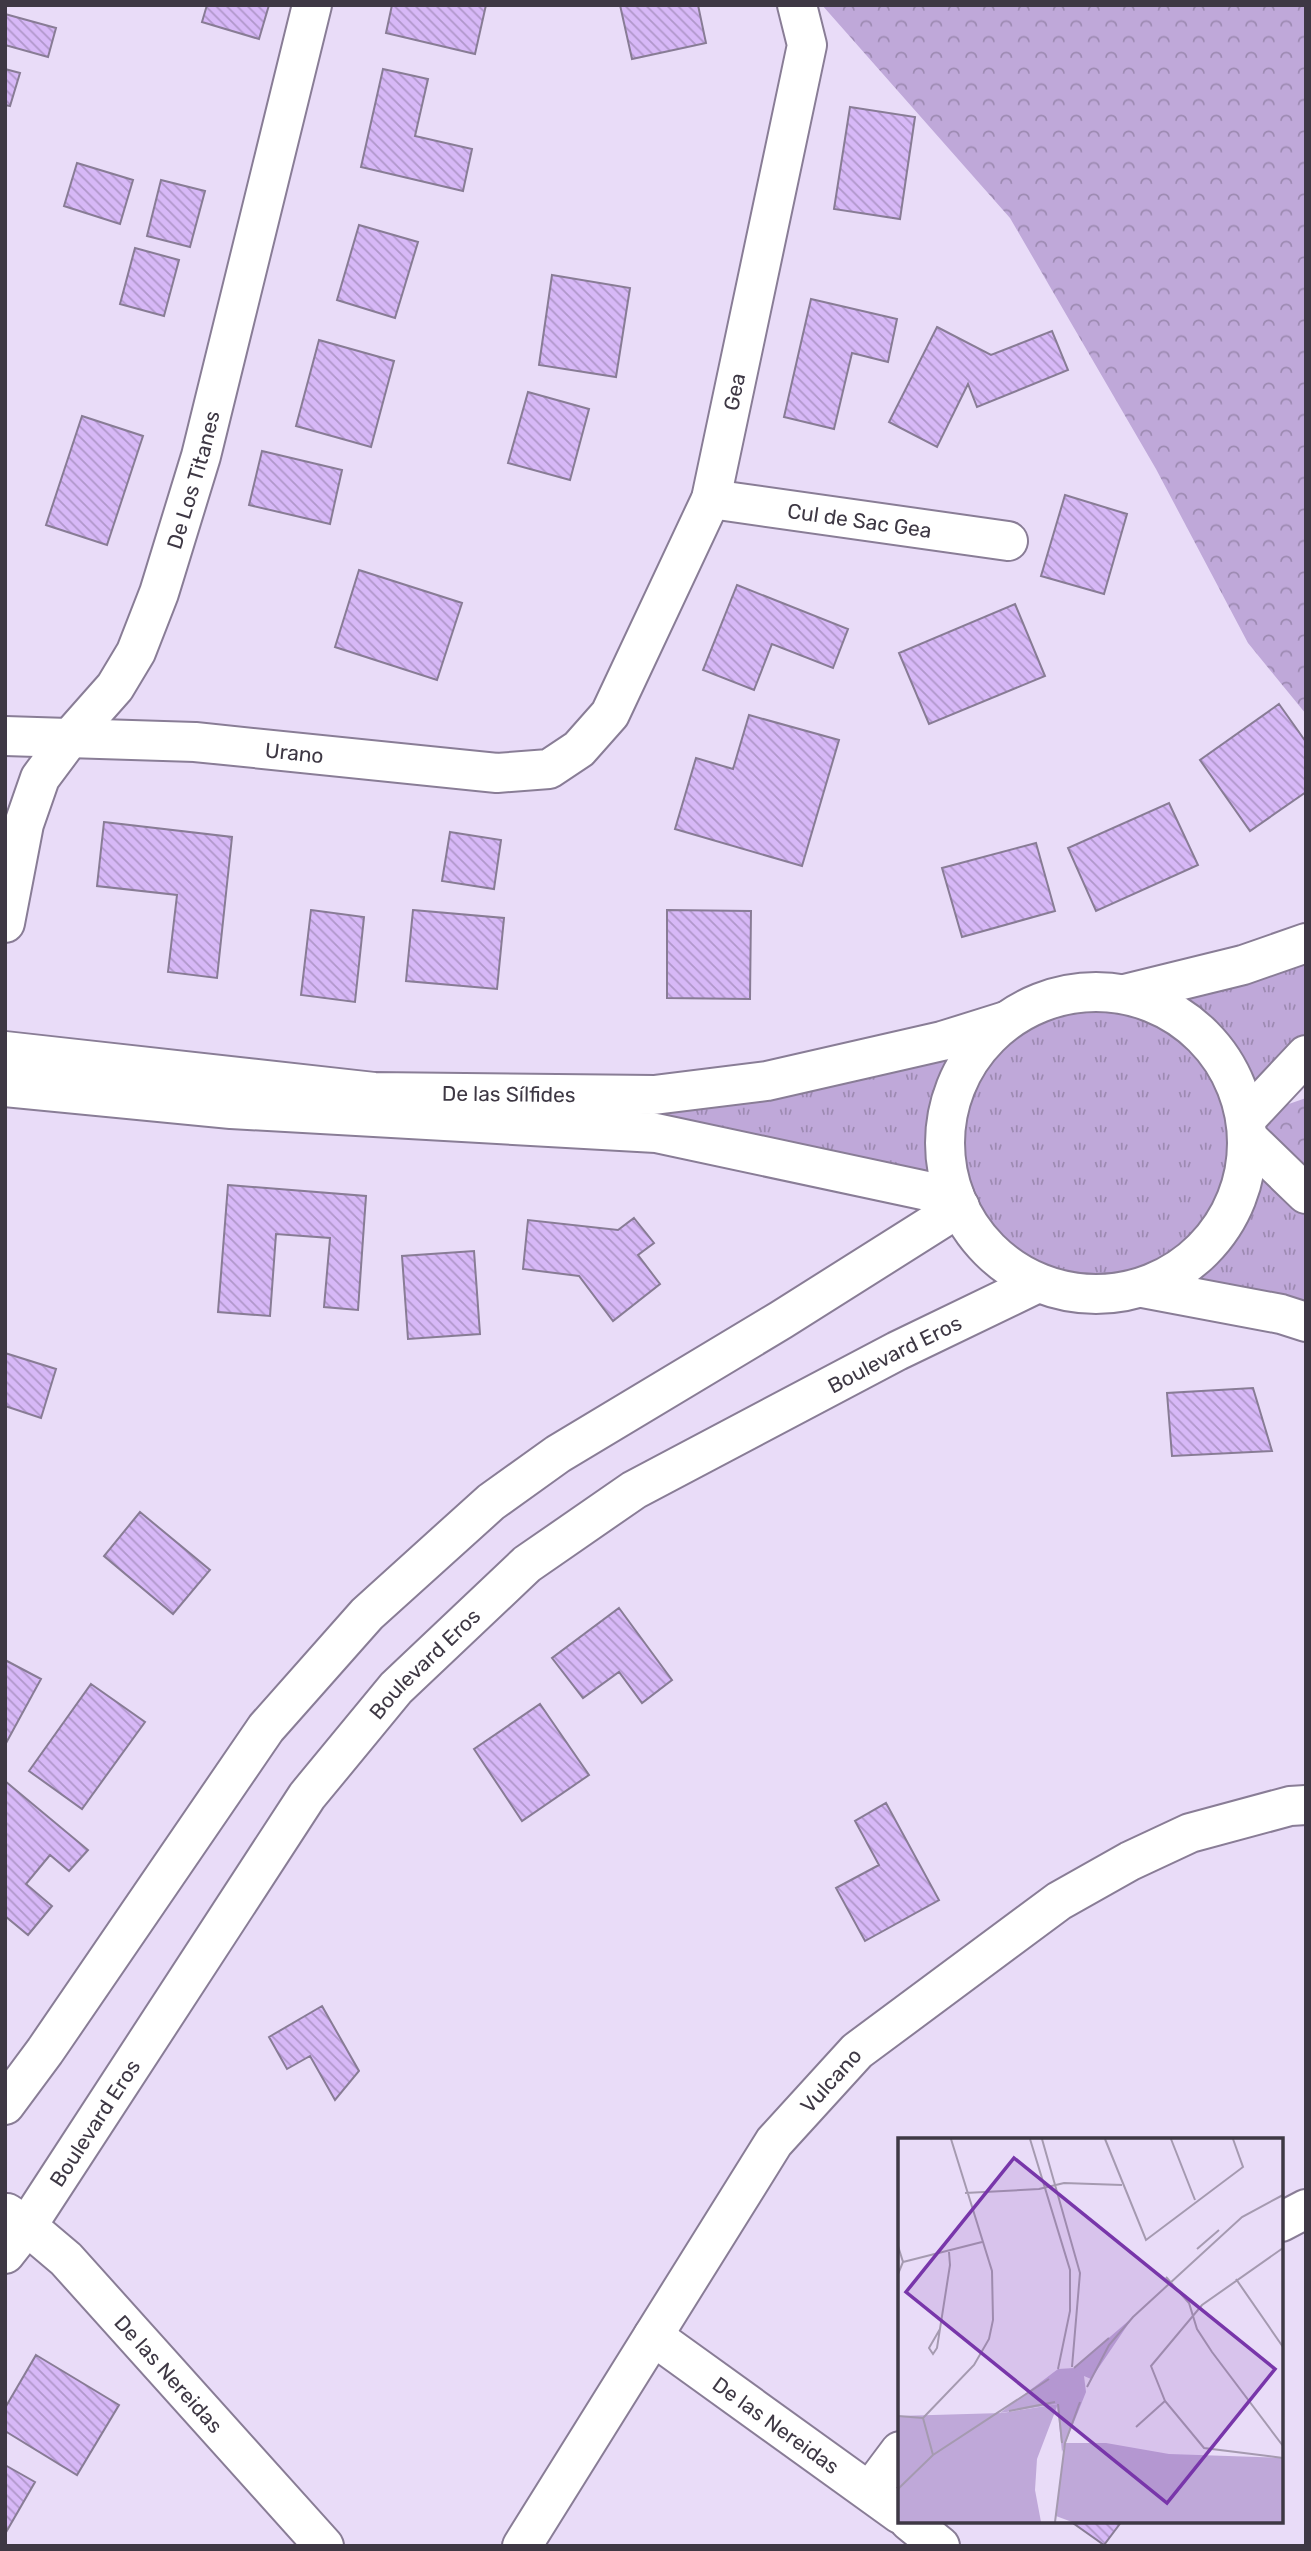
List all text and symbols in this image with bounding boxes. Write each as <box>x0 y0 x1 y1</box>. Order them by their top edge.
street label: Gea <box>718 371 750 413</box>
street label: De Los Titanes <box>161 408 224 552</box>
street label: Cul de Sac Gea <box>786 497 933 543</box>
street label: Urano <box>264 737 325 768</box>
street label: De las Sílfides <box>442 1080 576 1107</box>
street label: Boulevard Eros <box>823 1309 965 1398</box>
street label: Boulevard Eros <box>363 1603 485 1724</box>
street label: Vulcano <box>795 2043 866 2118</box>
street label: Boulevard Eros <box>44 2054 145 2191</box>
inset map <box>898 2138 1283 2523</box>
street label: De las Nereidas <box>110 2310 228 2438</box>
street label: De las Nereidas <box>708 2371 844 2479</box>

